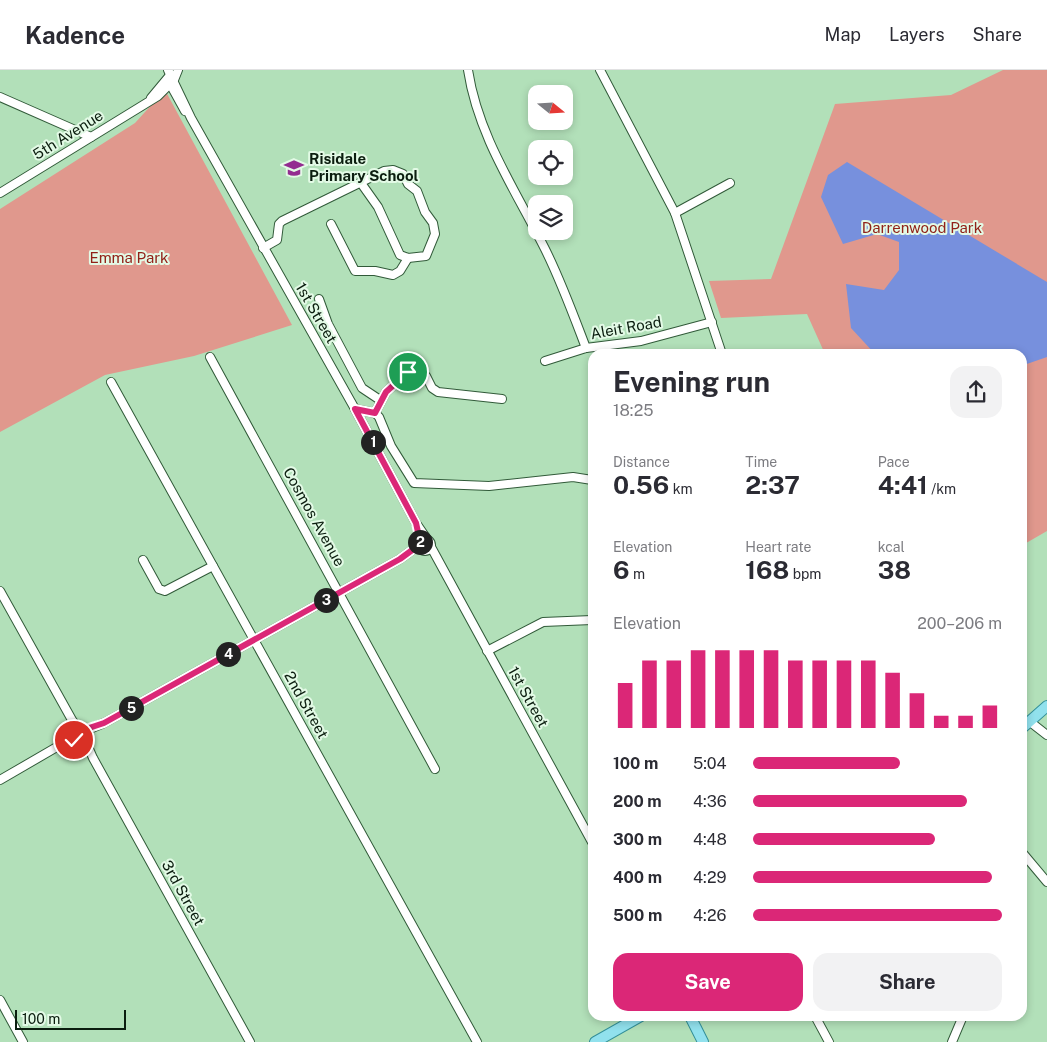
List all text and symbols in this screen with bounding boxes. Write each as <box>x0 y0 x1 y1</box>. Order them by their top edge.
text: Kadence <box>25 21 125 49</box>
text: Map <box>825 24 861 45</box>
text: Layers <box>889 24 945 45</box>
text: Share <box>973 24 1022 45</box>
north arrow <box>528 85 572 130</box>
map controls <box>528 85 573 240</box>
street label: 5th Avenue <box>30 106 106 163</box>
button: locate <box>528 140 573 185</box>
place label: Risidale Primary School <box>309 150 419 184</box>
school or university icon: Risidale Primary School <box>283 157 305 179</box>
button: layers <box>528 195 573 240</box>
park label: Darrenwood Park <box>862 219 982 236</box>
park label: Emma Park <box>90 249 168 266</box>
street label: 1st Street <box>292 280 341 346</box>
street label: Aleit Road <box>589 313 663 342</box>
pin <box>387 351 429 393</box>
icon: arrive <box>394 358 422 386</box>
text: Evening run <box>613 365 770 398</box>
button: share <box>950 366 1002 418</box>
text: 18:25 <box>613 401 654 420</box>
pin: 1 <box>360 430 386 454</box>
text: 1 <box>371 434 377 450</box>
text: Distance <box>613 454 670 470</box>
text: Time <box>745 454 777 470</box>
text: Pace <box>878 454 910 470</box>
street label: Cosmos Avenue <box>280 464 349 569</box>
text: 0.56 <box>613 470 669 500</box>
text: 2:37 <box>745 470 800 500</box>
text: 4:41 <box>878 470 928 500</box>
text: km <box>669 481 693 497</box>
text: /km <box>928 481 956 497</box>
pin: 2 <box>408 530 432 554</box>
text: 2 <box>416 534 425 550</box>
text: Elevation <box>613 539 672 555</box>
text: Heart rate <box>745 539 812 555</box>
text: kcal <box>878 539 905 555</box>
text: 6 <box>613 555 630 585</box>
text: 168 <box>745 555 789 585</box>
text: 38 <box>878 555 911 585</box>
text: m <box>630 566 645 582</box>
text: bpm <box>789 566 821 582</box>
pin: 3 <box>314 588 338 612</box>
text: 3 <box>322 592 331 608</box>
text: Elevation <box>613 614 681 633</box>
text: 200–206 m <box>917 614 1002 633</box>
pin: 4 <box>216 642 240 666</box>
text: 4 <box>224 646 233 662</box>
street label: 1st Street <box>505 663 552 730</box>
street label: 2nd Street <box>281 668 332 741</box>
pin: 5 <box>118 696 144 720</box>
text: 5 <box>127 700 136 716</box>
pin <box>53 719 95 761</box>
icon: check <box>60 726 88 754</box>
text: 100 m <box>613 754 658 773</box>
text: 5:04 <box>693 754 727 773</box>
text: 200 m <box>613 792 662 811</box>
text: 4:36 <box>693 792 727 811</box>
text: 300 m <box>613 830 662 849</box>
text: 4:48 <box>693 830 727 849</box>
street label: 3rd Street <box>159 857 208 928</box>
text: 400 m <box>613 868 662 887</box>
text: 4:29 <box>693 868 727 887</box>
text: 500 m <box>613 906 662 925</box>
text: 4:26 <box>693 906 726 925</box>
button: Save <box>613 953 803 1011</box>
button: Share <box>813 953 1002 1011</box>
scale bar <box>15 1007 126 1030</box>
text: 100 m <box>22 1011 60 1027</box>

